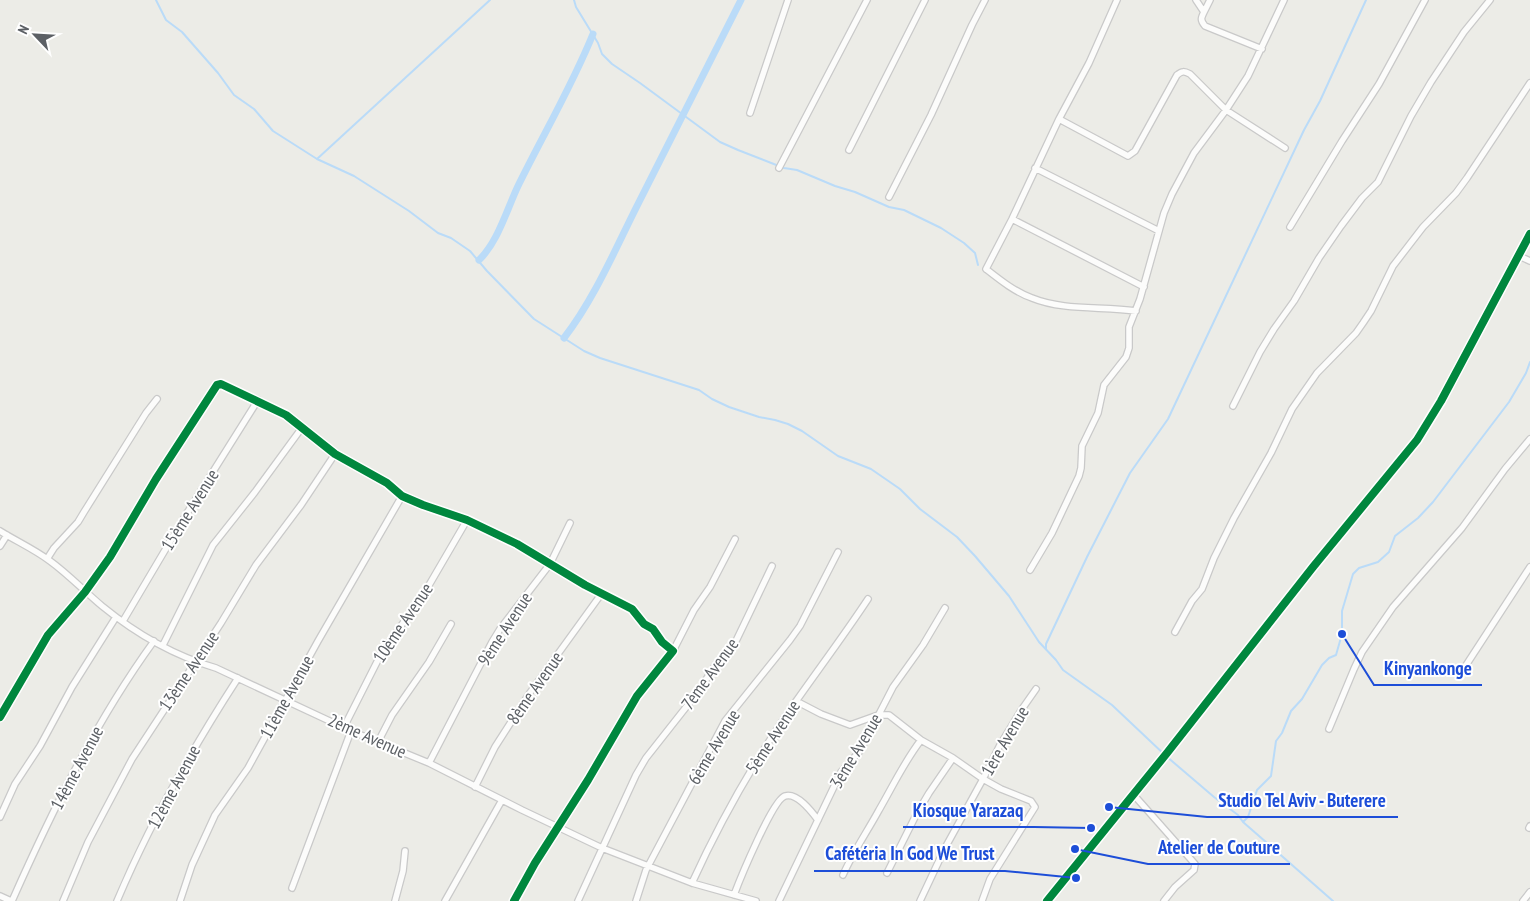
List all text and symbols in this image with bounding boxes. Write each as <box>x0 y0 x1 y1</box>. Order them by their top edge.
north arrow <box>10 10 60 60</box>
text: N <box>13 22 33 37</box>
street label: 15ème Avenue <box>156 465 224 555</box>
street label: 10ème Avenue <box>367 578 438 667</box>
street label: 9ème Avenue <box>472 587 537 670</box>
street label: 13ème Avenue <box>153 626 224 715</box>
street label: 7ème Avenue <box>676 633 743 714</box>
street label: 8ème Avenue <box>501 647 568 729</box>
street label: 11ème Avenue <box>254 651 319 742</box>
callout: Kinyankonge <box>1374 651 1482 685</box>
text: Kinyankonge <box>1384 656 1472 680</box>
street label: 5ème Avenue <box>740 695 805 778</box>
street label: 1ère Avenue <box>975 702 1034 780</box>
street label: 6ème Avenue <box>682 705 745 788</box>
street label: 2ème Avenue <box>324 708 410 763</box>
street label: 3ème Avenue <box>824 709 887 792</box>
street label: 14ème Avenue <box>45 722 108 814</box>
street label: 12ème Avenue <box>142 741 205 833</box>
callout: Studio Tel Aviv - Buterere <box>1207 783 1398 817</box>
text: Studio Tel Aviv - Buterere <box>1218 788 1386 812</box>
callout: Kiosque Yarazaq <box>903 793 1034 827</box>
text: Kiosque Yarazaq <box>913 798 1023 822</box>
callout: Atelier de Couture <box>1148 830 1290 864</box>
text: Atelier de Couture <box>1157 835 1280 859</box>
callout: Cafétéria In God We Trust <box>814 837 1005 871</box>
text: Cafétéria In God We Trust <box>825 841 995 865</box>

